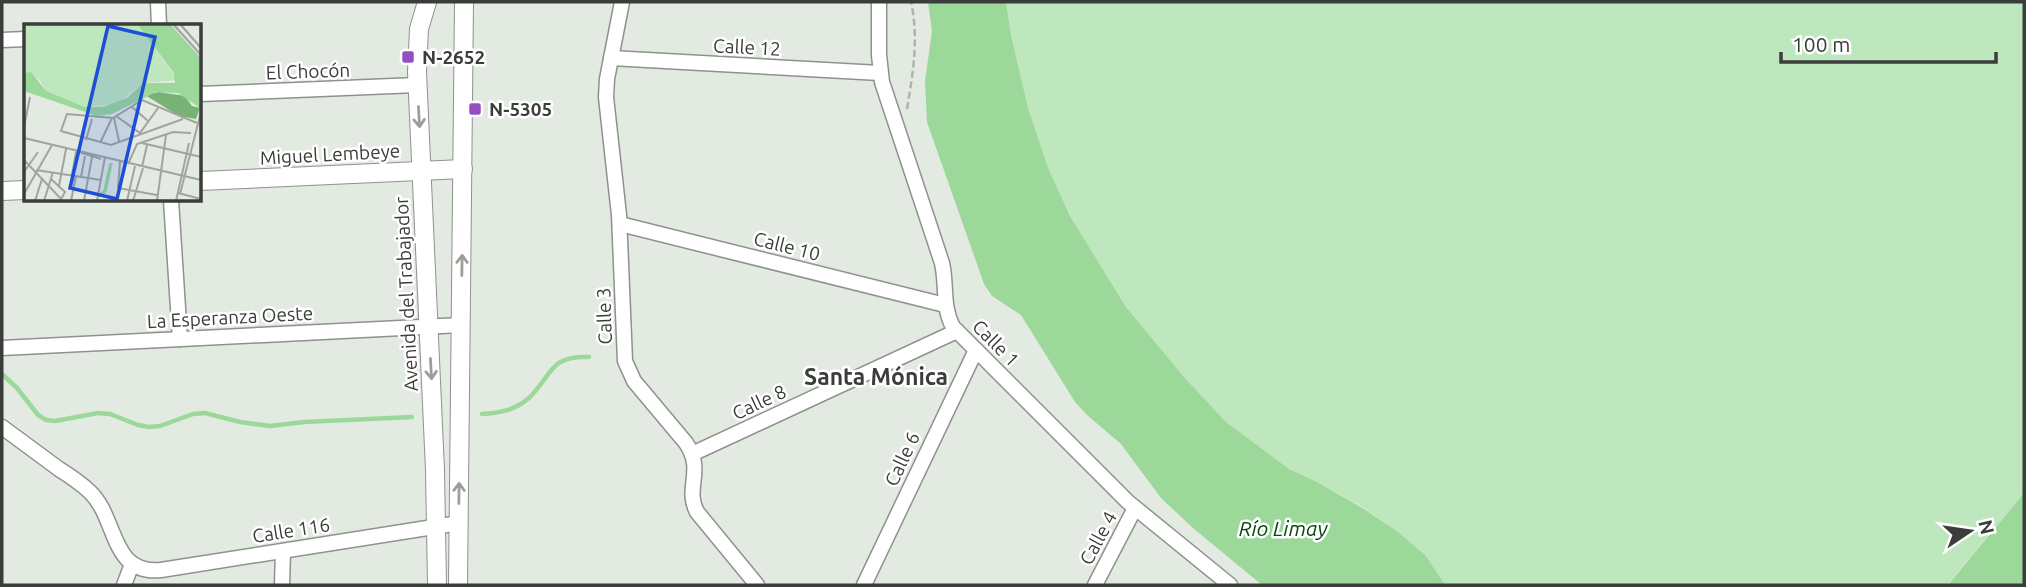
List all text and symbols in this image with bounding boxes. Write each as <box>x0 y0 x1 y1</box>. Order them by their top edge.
scale bar <box>1781 21 1996 65</box>
inset map <box>24 24 201 201</box>
text: 100 m <box>1792 32 1850 56</box>
street label: Calle 12 <box>713 34 781 60</box>
place label: N-2652 <box>422 46 485 68</box>
marker: N-2652 <box>400 49 416 65</box>
street label: El Chocón <box>265 59 351 83</box>
place label: N-5305 <box>489 98 552 120</box>
marker: N-5305 <box>467 101 483 117</box>
one-way arrow <box>413 106 426 128</box>
street label: Miguel Lembeye <box>259 139 401 169</box>
street label: Avenida del Trabajador <box>390 196 422 392</box>
street label: Calle 10 <box>752 227 822 265</box>
one-way arrow <box>455 254 469 277</box>
street label: Calle 3 <box>592 287 616 345</box>
street label: La Esperanza Oeste <box>146 302 314 332</box>
street label: Calle 1 <box>968 315 1024 371</box>
one-way arrow <box>424 357 437 380</box>
district label: Santa Mónica <box>804 364 948 389</box>
street label: Calle 8 <box>729 380 789 424</box>
street label: Calle 6 <box>880 429 924 489</box>
one-way arrow <box>452 481 466 504</box>
north arrow <box>1935 496 2005 566</box>
street label: Calle 4 <box>1075 508 1121 568</box>
street label: Calle 116 <box>251 513 331 547</box>
water label: Río Limay <box>1239 516 1328 540</box>
text: N <box>1974 518 1999 537</box>

